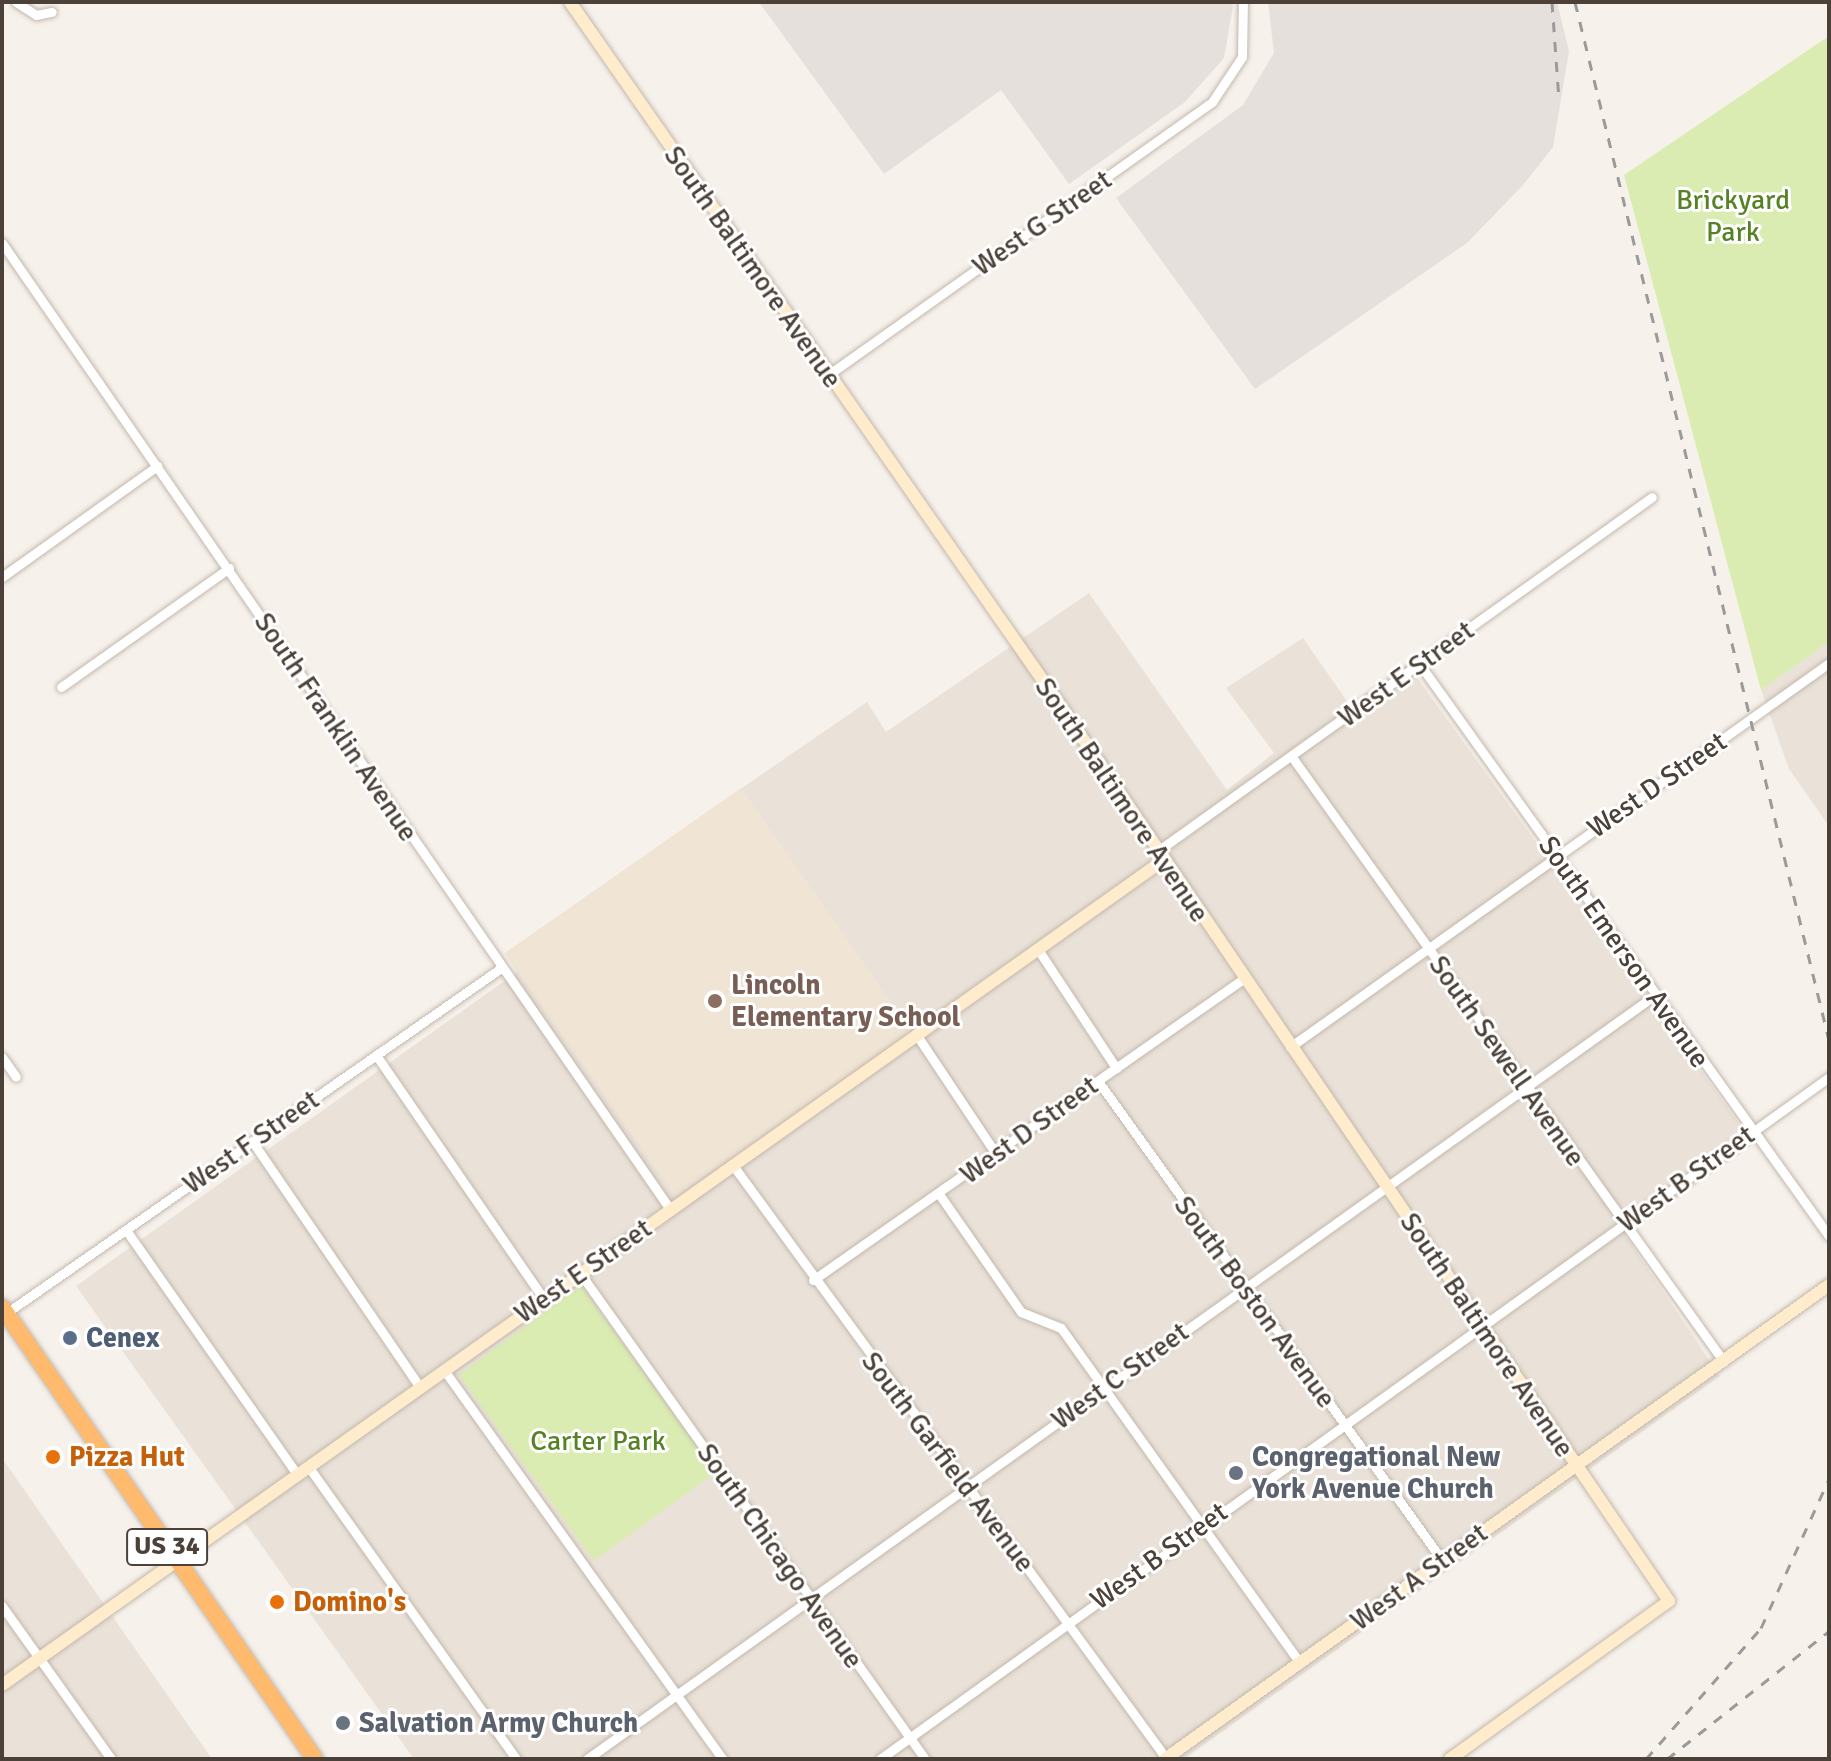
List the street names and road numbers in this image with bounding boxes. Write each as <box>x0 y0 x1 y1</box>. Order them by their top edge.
street label: South Baltimore Avenue <box>657 140 849 394</box>
street label: West G Street <box>966 163 1118 283</box>
street label: South Franklin Avenue <box>247 606 425 848</box>
street label: West E Street <box>1331 613 1481 735</box>
street label: South Baltimore Avenue <box>1028 671 1216 929</box>
street label: West D Street <box>1581 725 1733 845</box>
street label: South Emerson Avenue <box>1531 830 1717 1074</box>
street label: South Sewell Avenue <box>1422 949 1592 1173</box>
street label: West D Street <box>954 1069 1104 1191</box>
street label: West F Street <box>176 1083 326 1201</box>
street label: West B Street <box>1611 1118 1761 1240</box>
street label: South Boston Avenue <box>1167 1190 1343 1414</box>
street label: South Baltimore Avenue <box>1393 1206 1581 1464</box>
street label: West E Street <box>508 1211 658 1331</box>
street label: West C Street <box>1045 1315 1195 1437</box>
street label: South Garfield Avenue <box>854 1345 1042 1579</box>
street label: South Chicago Avenue <box>690 1437 870 1675</box>
street label: West B Street <box>1084 1495 1234 1617</box>
street label: West A Street <box>1344 1516 1494 1638</box>
road number: US 34 <box>125 1525 209 1569</box>

